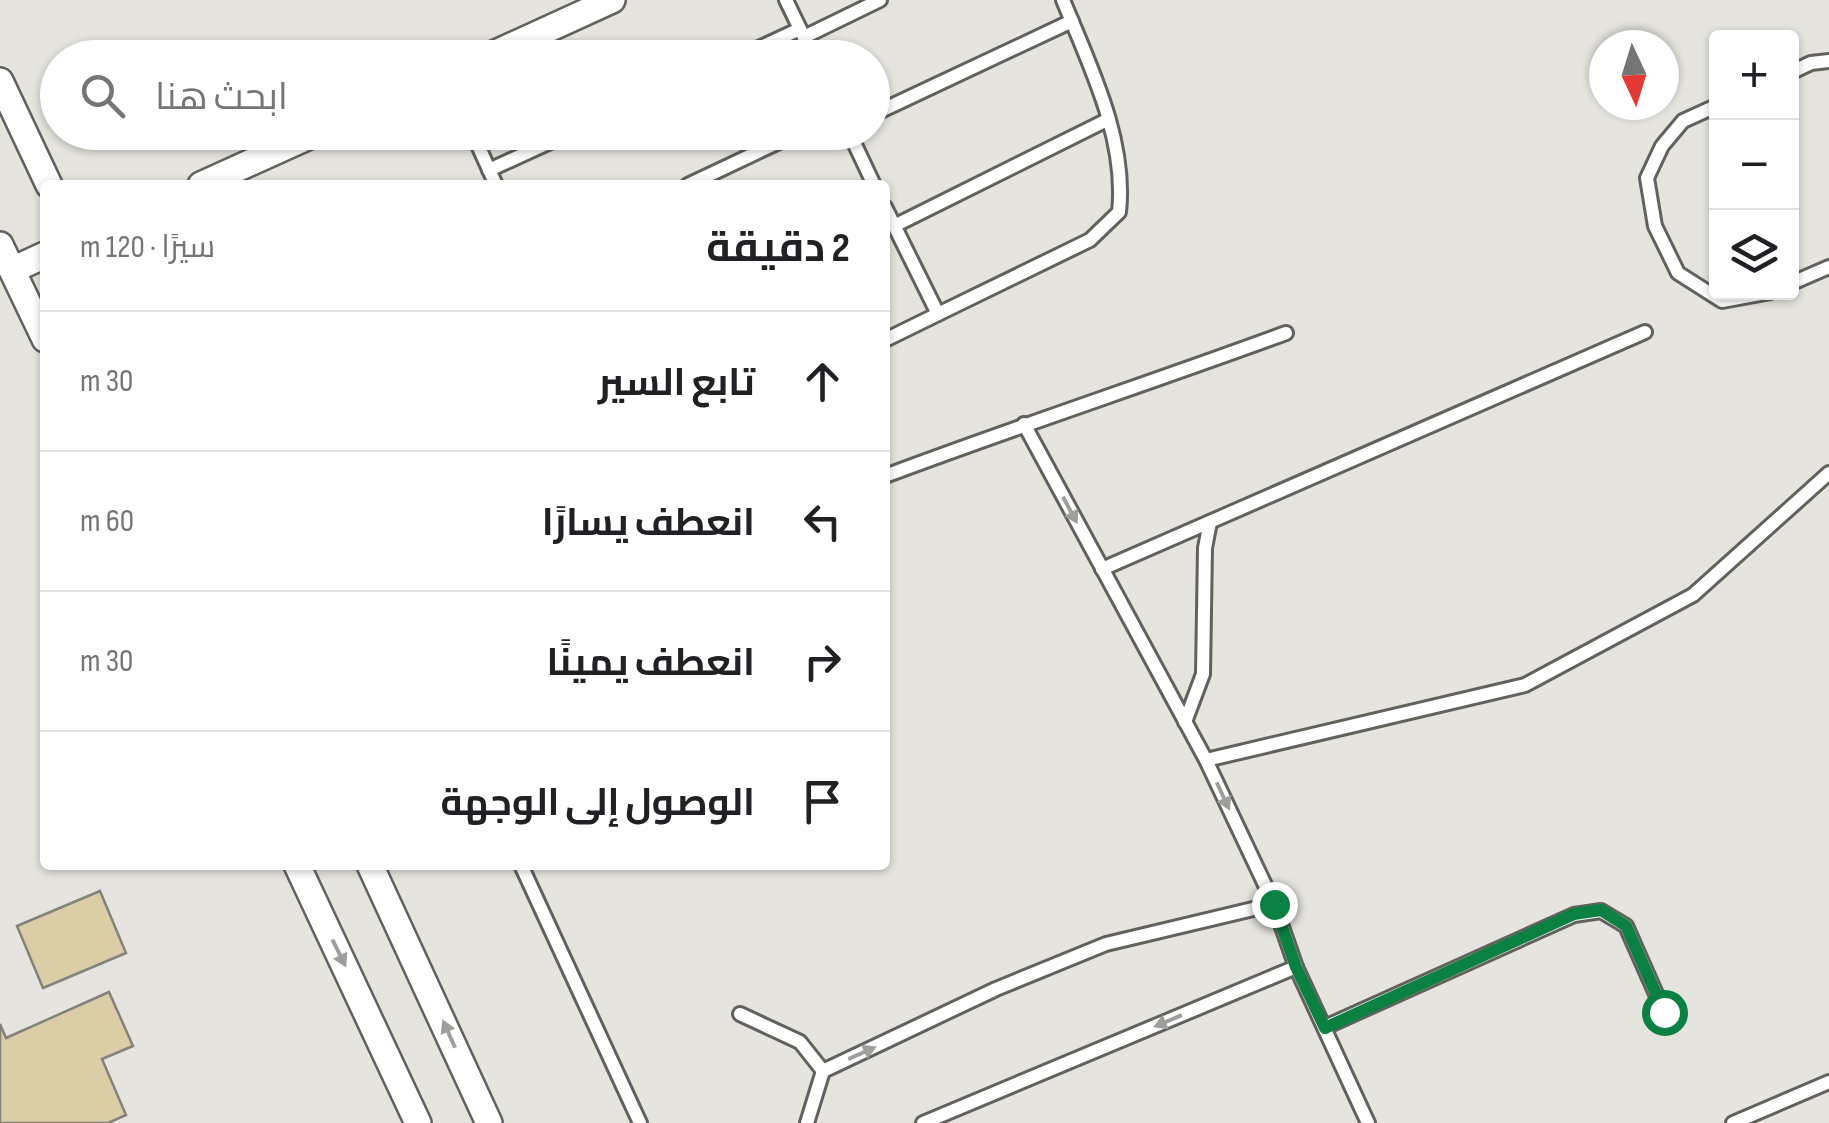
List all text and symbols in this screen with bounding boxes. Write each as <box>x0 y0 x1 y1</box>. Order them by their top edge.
north arrow <box>1589 30 1679 120</box>
map controls <box>1709 30 1799 300</box>
button: + <box>1709 30 1799 120</box>
search box <box>40 40 890 150</box>
icon: search <box>75 68 130 123</box>
text: ابحث هنا <box>155 75 288 120</box>
button: − <box>1709 120 1799 210</box>
button: layers <box>1709 210 1799 300</box>
text: 2 دقيقة <box>706 223 850 274</box>
text: سيرًا · 120 m <box>80 228 215 267</box>
icon: ahead <box>795 354 850 409</box>
text: تابع السير <box>598 361 755 406</box>
text: 30 m <box>80 362 133 401</box>
icon: left <box>795 494 850 549</box>
one-way arrow <box>1061 495 1078 524</box>
text: انعطف يسارًا <box>542 501 755 546</box>
text: 60 m <box>80 502 134 541</box>
icon: right <box>795 634 850 689</box>
text: انعطف يمينًا <box>546 641 755 686</box>
text: 30 m <box>80 642 133 681</box>
icon: arrive <box>795 774 850 829</box>
text: الوصول إلى الوجهة <box>440 781 755 826</box>
one-way arrow <box>1215 782 1232 811</box>
route end <box>1252 882 1298 928</box>
one-way arrow <box>330 939 347 968</box>
route start <box>1642 990 1688 1036</box>
one-way arrow <box>1153 1013 1183 1029</box>
one-way arrow <box>441 1019 457 1049</box>
one-way arrow <box>847 1045 877 1061</box>

